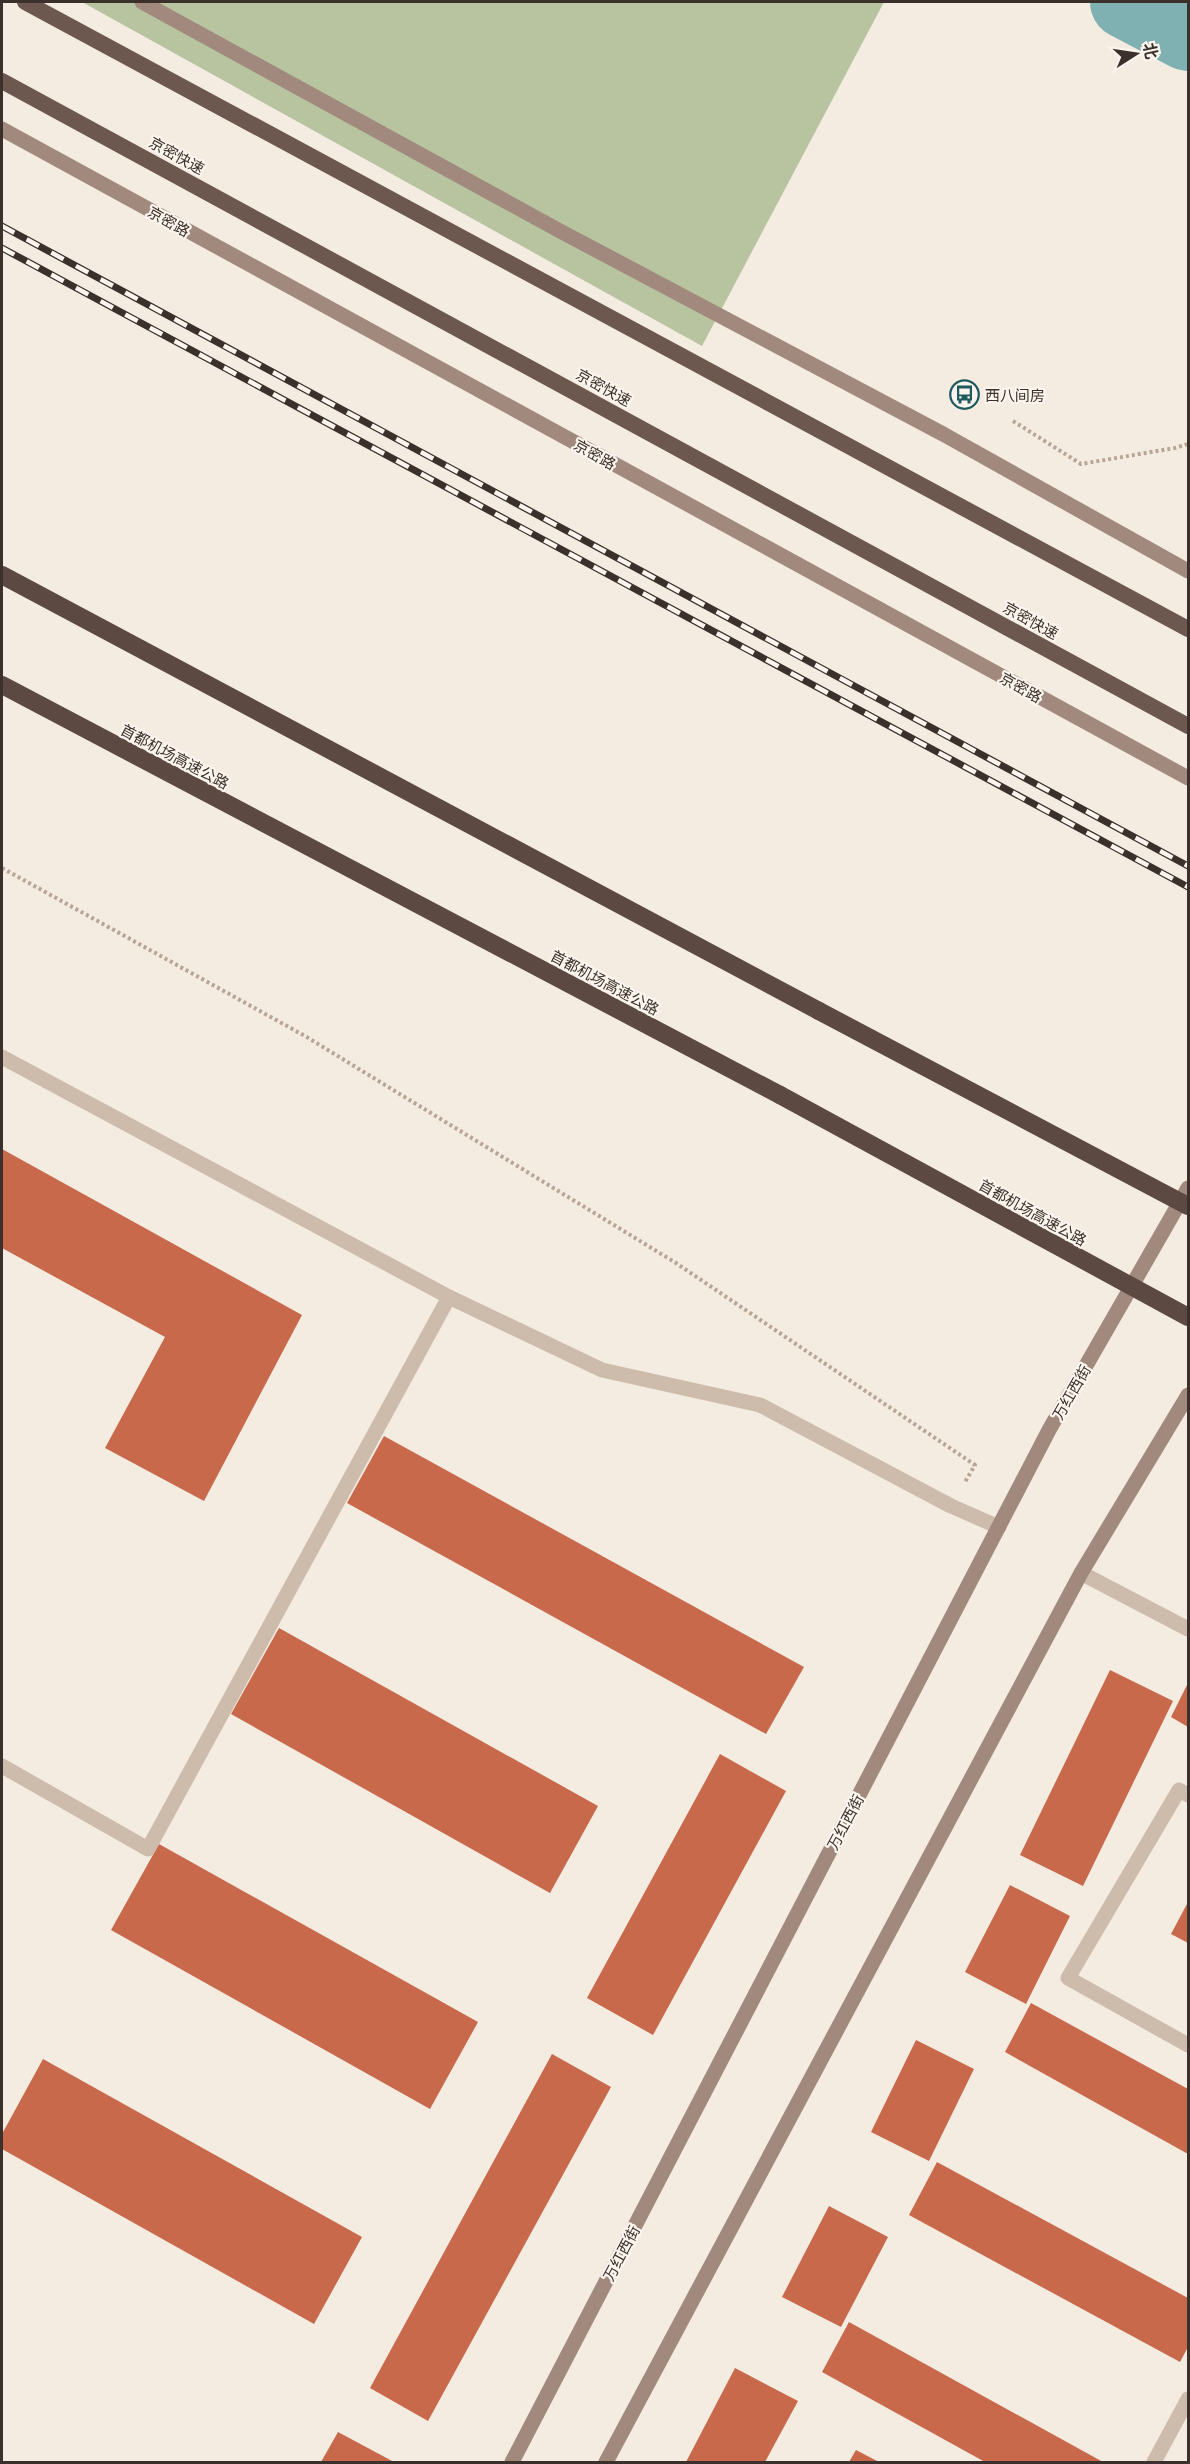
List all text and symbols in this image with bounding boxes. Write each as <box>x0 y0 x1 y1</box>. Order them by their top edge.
north arrow <box>1106 24 1166 84</box>
text: 北 <box>1140 41 1162 61</box>
street label: 京密快速 <box>146 133 208 177</box>
street label: 京密路 <box>145 202 193 240</box>
street label: 京密快速 <box>573 365 635 409</box>
bus stop icon: 西八间房 <box>948 379 980 411</box>
place label: 西八间房 <box>985 386 1045 404</box>
street label: 京密路 <box>571 435 619 473</box>
street label: 京密快速 <box>1000 598 1062 642</box>
street label: 京密路 <box>997 668 1045 706</box>
street label: 首都机场高速公路 <box>118 720 232 792</box>
street label: 首都机场高速公路 <box>548 946 662 1018</box>
street label: 首都机场高速公路 <box>976 1175 1090 1249</box>
street label: 万红西街 <box>1048 1362 1094 1422</box>
street label: 万红西街 <box>823 1791 867 1853</box>
street label: 万红西街 <box>599 2222 643 2284</box>

